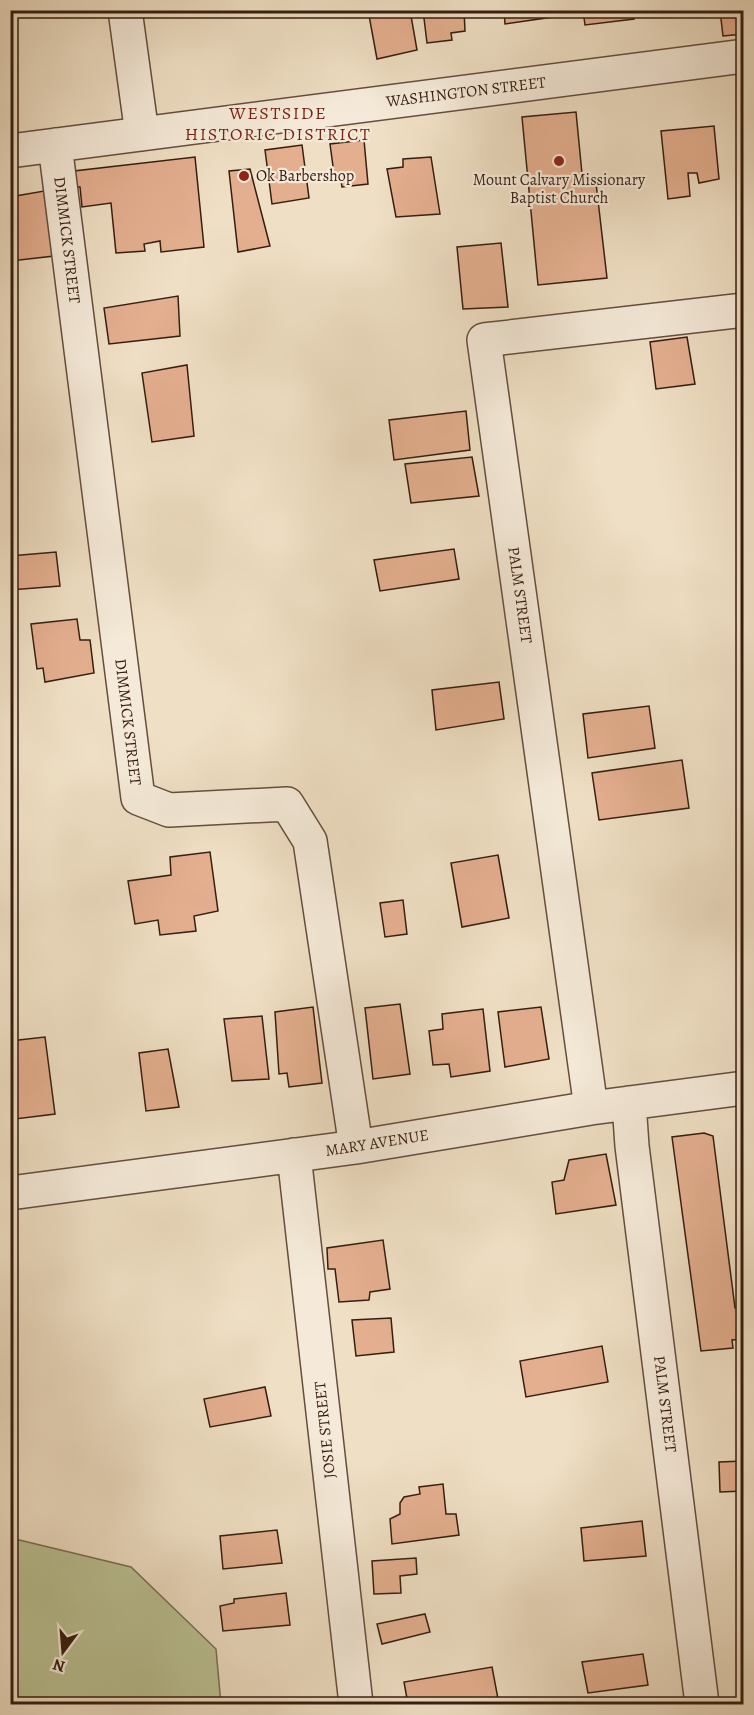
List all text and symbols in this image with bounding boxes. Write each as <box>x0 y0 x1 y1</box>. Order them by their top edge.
street label: WASHINGTON STREET <box>384 71 548 113</box>
district label: WESTSIDE HISTORIC DISTRICT <box>185 101 371 146</box>
marker: Mount Calvary Missionary Baptist Church <box>552 154 566 168</box>
place label: Ok Barbershop <box>256 165 354 187</box>
marker: Ok Barbershop <box>237 169 251 183</box>
place label: Mount Calvary Missionary Baptist Church <box>473 169 646 209</box>
street label: DIMMICK STREET <box>48 175 86 305</box>
street label: PALM STREET <box>502 545 538 645</box>
street label: DIMMICK STREET <box>109 657 147 787</box>
street label: MARY AVENUE <box>324 1124 430 1162</box>
street label: PALM STREET <box>648 1354 682 1454</box>
street label: JOSIE STREET <box>309 1380 341 1480</box>
north arrow <box>33 1622 93 1682</box>
text: N <box>50 1653 68 1678</box>

